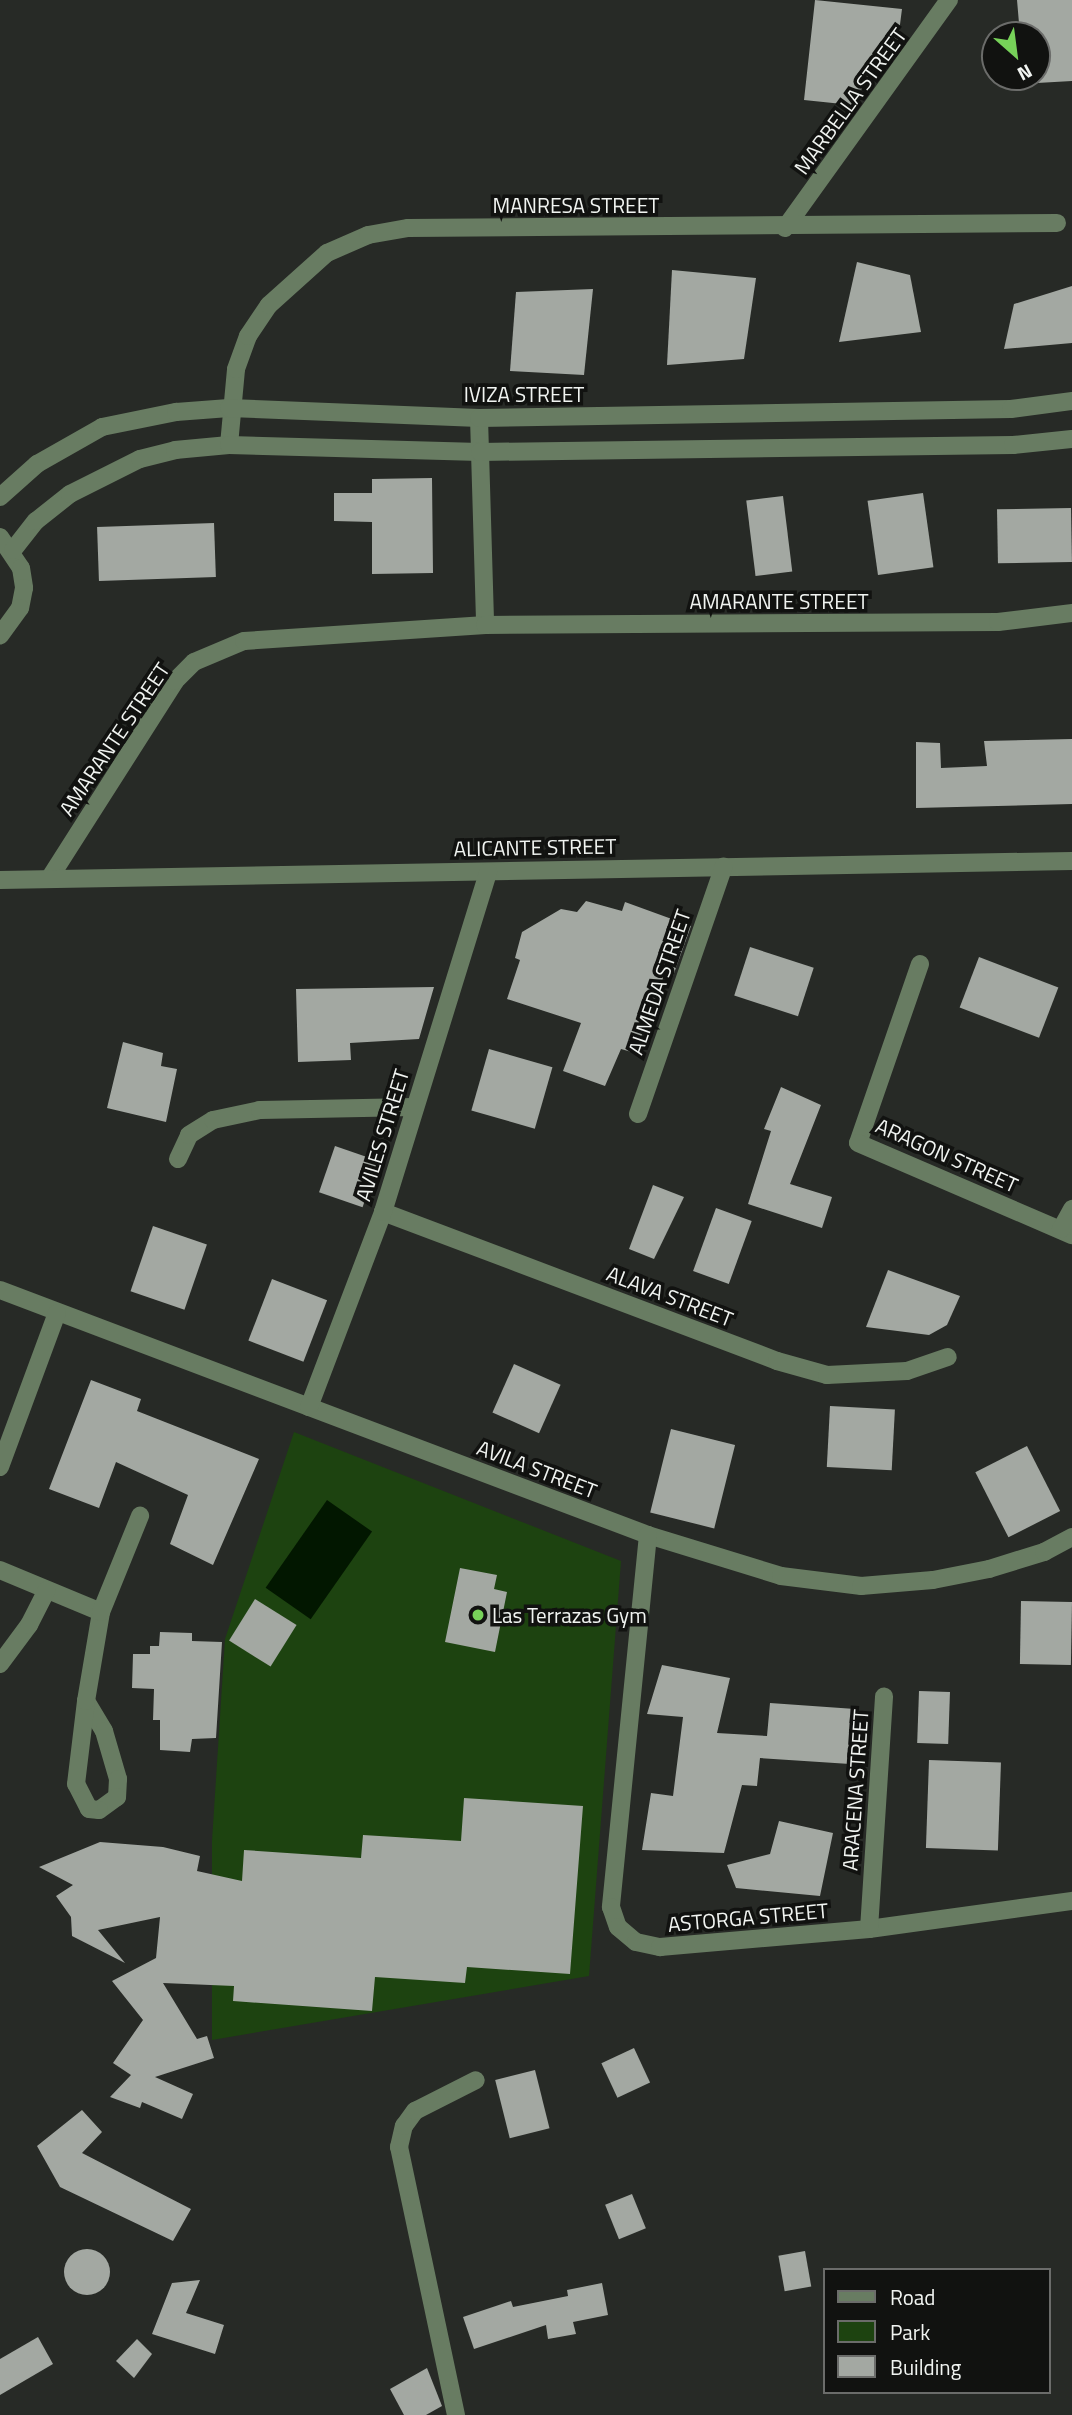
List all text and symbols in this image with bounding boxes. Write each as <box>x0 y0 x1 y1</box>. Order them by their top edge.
north arrow <box>981 21 1051 91</box>
street label: MARBELLA STREET <box>789 23 911 179</box>
text: N <box>1013 57 1038 89</box>
street label: MANRESA STREET <box>493 192 659 218</box>
street label: IVIZA STREET <box>464 381 584 407</box>
street label: AMARANTE STREET <box>689 588 869 614</box>
street label: AMARANTE STREET <box>53 658 175 820</box>
street label: ALICANTE STREET <box>453 833 617 861</box>
street label: ALMEDA STREET <box>622 906 696 1058</box>
street label: AVILES STREET <box>350 1066 414 1204</box>
street label: ARAGON STREET <box>872 1112 1022 1198</box>
street label: ALAVA STREET <box>603 1260 737 1332</box>
street label: AVILA STREET <box>474 1435 600 1503</box>
place label: Las Terrazas Gym <box>492 1602 647 1628</box>
marker: Las Terrazas Gym <box>470 1607 486 1623</box>
street label: ARACENA STREET <box>837 1709 873 1871</box>
street label: ASTORGA STREET <box>667 1897 829 1937</box>
legend <box>824 2268 1051 2394</box>
text: Road <box>890 2281 935 2313</box>
text: Park <box>890 2316 930 2348</box>
text: Building <box>890 2351 961 2383</box>

